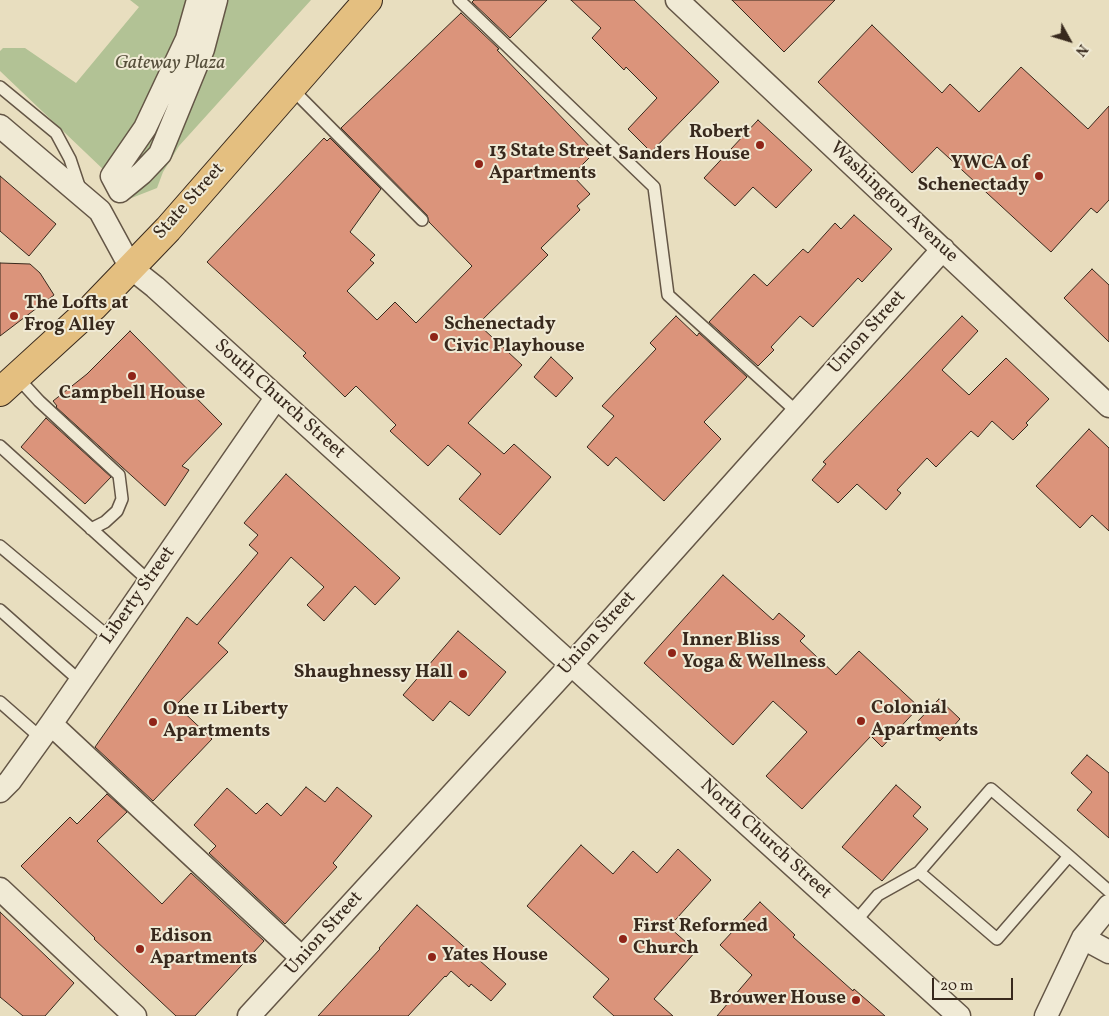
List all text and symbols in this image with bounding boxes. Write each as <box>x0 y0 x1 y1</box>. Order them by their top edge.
north arrow <box>1044 15 1094 65</box>
text: N <box>1070 40 1092 60</box>
park label: Gateway Plaza <box>115 54 225 76</box>
place label: Robert Sanders House <box>618 123 750 167</box>
street label: Washington Avenue <box>824 138 962 268</box>
marker: Robert Sanders House <box>754 139 766 151</box>
place label: 13 State Street Apartments <box>489 142 612 186</box>
place label: YWCA of Schenectady <box>917 154 1029 198</box>
marker: 13 State Street Apartments <box>473 158 485 170</box>
street label: State Street <box>150 159 230 245</box>
marker: YWCA of Schenectady <box>1033 170 1045 182</box>
street label: Union Street <box>824 286 912 380</box>
place label: The Lofts at Frog Alley <box>24 294 128 338</box>
marker: The Lofts at Frog Alley <box>8 310 20 322</box>
place label: Schenectady Civic Playhouse <box>444 315 585 359</box>
marker: Schenectady Civic Playhouse <box>428 331 440 343</box>
street label: South Church Street <box>209 335 349 465</box>
marker: Campbell House <box>126 370 138 382</box>
place label: Campbell House <box>59 384 205 406</box>
street label: Liberty Street <box>97 543 181 649</box>
street label: Union Street <box>554 587 642 681</box>
place label: Inner Bliss Yoga & Wellness <box>682 631 826 675</box>
marker: Inner Bliss Yoga & Wellness <box>666 647 678 659</box>
place label: Shaughnessy Hall <box>294 663 453 685</box>
marker: Shaughnessy Hall <box>457 668 469 680</box>
place label: Colonial Apartments <box>871 699 978 743</box>
place label: One 11 Liberty Apartments <box>163 700 288 744</box>
marker: Colonial Apartments <box>855 715 867 727</box>
marker: One 11 Liberty Apartments <box>147 716 159 728</box>
street label: North Church Street <box>694 775 836 905</box>
street label: Union Street <box>281 887 369 981</box>
place label: First Reformed Church <box>633 917 768 961</box>
place label: Edison Apartments <box>150 927 257 971</box>
marker: First Reformed Church <box>617 933 629 945</box>
marker: Edison Apartments <box>134 943 146 955</box>
place label: Yates House <box>442 946 548 968</box>
marker: Yates House <box>426 951 438 963</box>
scale bar <box>934 968 1015 1000</box>
text: 20 m <box>940 976 973 997</box>
place label: Brouwer House <box>709 989 846 1011</box>
marker: Brouwer House <box>850 994 862 1006</box>

